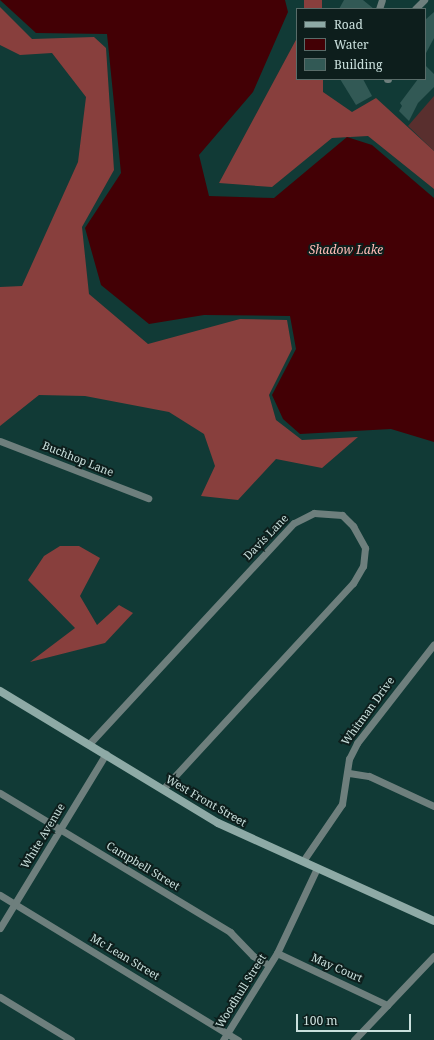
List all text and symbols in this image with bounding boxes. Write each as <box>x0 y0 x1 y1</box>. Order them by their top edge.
legend <box>296 8 426 80</box>
text: Road <box>334 16 363 33</box>
text: Water <box>334 36 369 53</box>
text: Building <box>334 56 382 73</box>
water label: Shadow Lake <box>309 243 383 257</box>
street label: Buchhop Lane <box>41 439 115 479</box>
street label: Davis Lane <box>241 512 291 562</box>
street label: Whitman Drive <box>339 674 397 748</box>
street label: West Front Street <box>163 773 249 829</box>
street label: White Avenue <box>18 801 68 871</box>
street label: Campbell Street <box>104 839 182 893</box>
street label: Mc Lean Street <box>88 931 162 983</box>
street label: May Court <box>309 951 365 985</box>
street label: Woodhull Street <box>213 952 269 1030</box>
scale bar <box>298 1006 413 1032</box>
text: 100 m <box>303 1012 338 1029</box>

